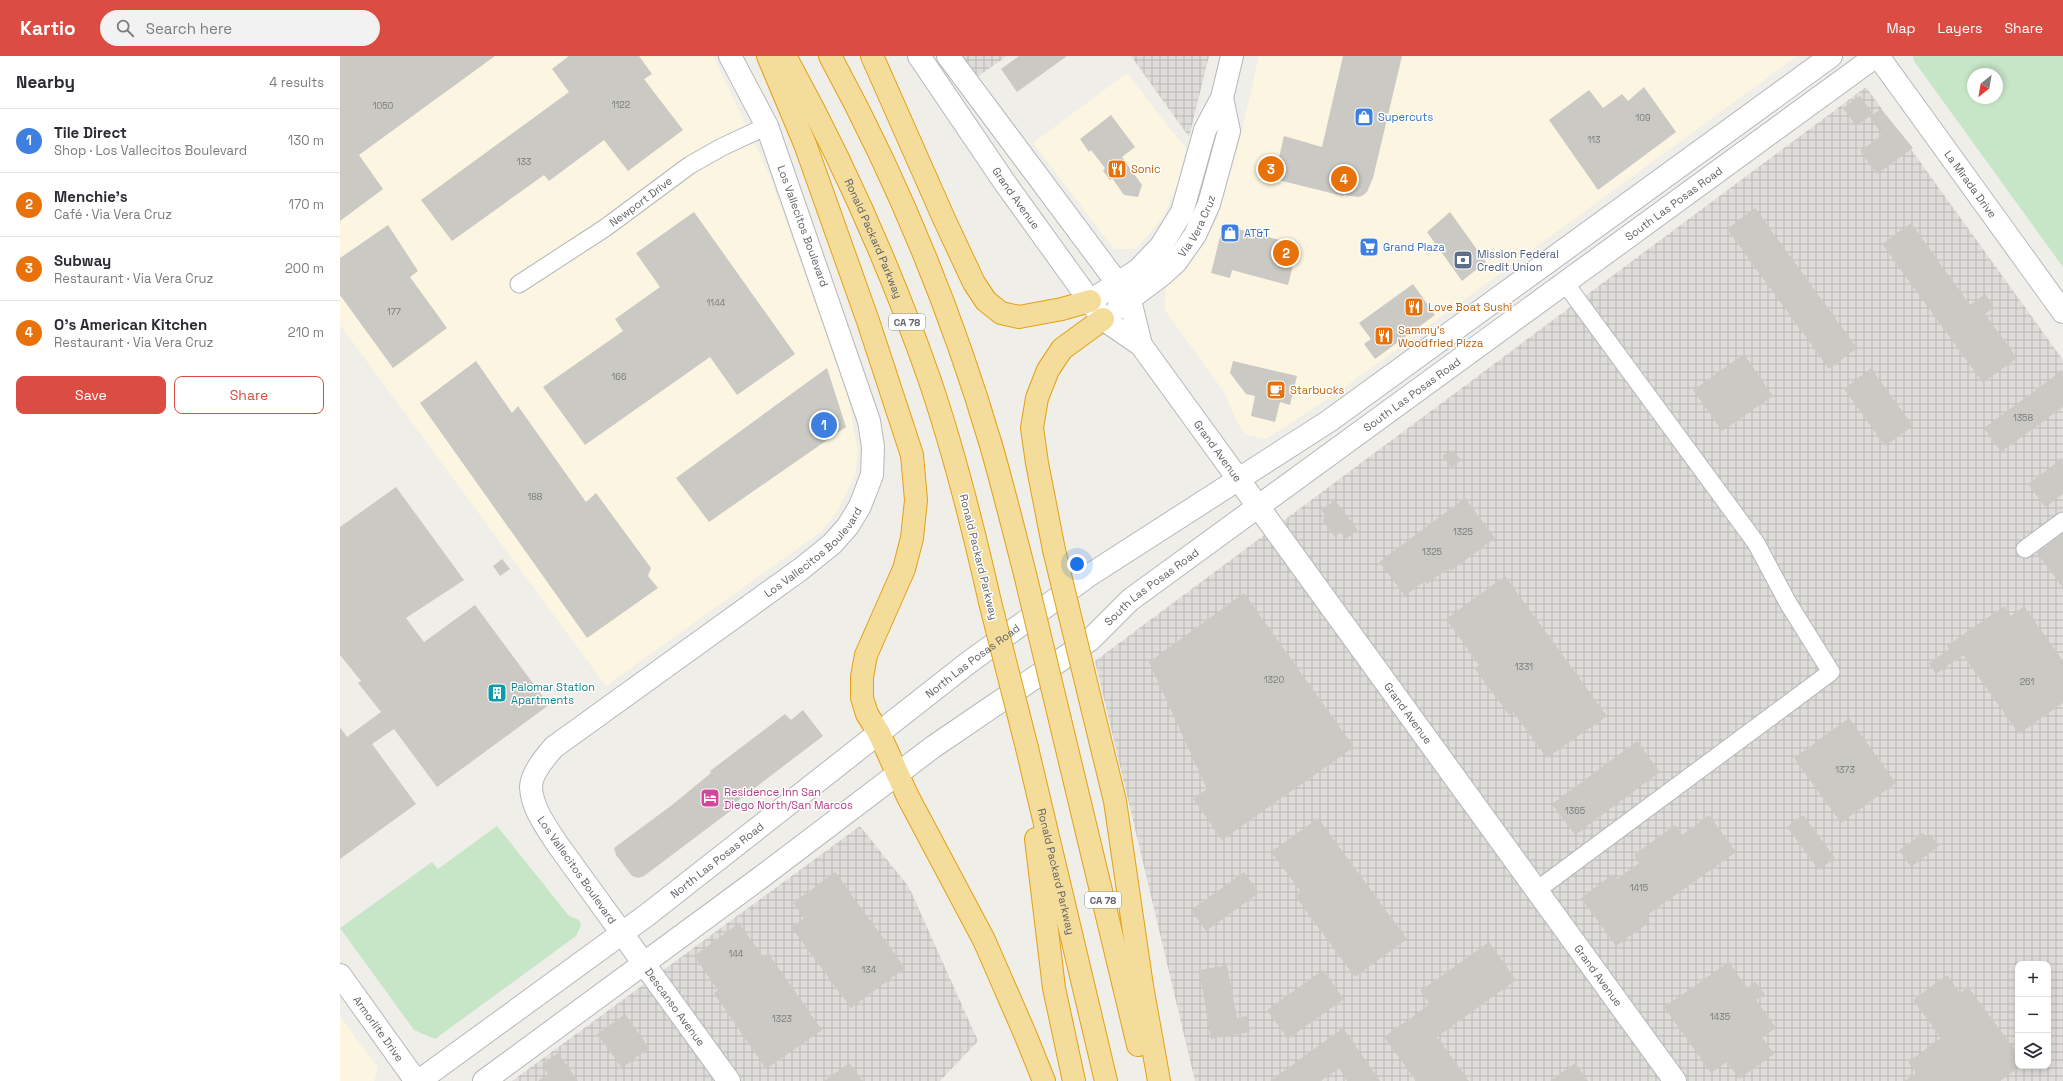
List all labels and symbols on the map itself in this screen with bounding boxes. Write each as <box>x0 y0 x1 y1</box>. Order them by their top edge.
north arrow <box>1967 68 2003 104</box>
house number: 1122 <box>612 99 630 111</box>
house number: 1050 <box>373 100 394 112</box>
shop icon: Supercuts <box>1353 106 1375 128</box>
place label: Supercuts <box>1378 110 1433 124</box>
house number: 109 <box>1635 112 1651 124</box>
house number: 113 <box>1588 134 1600 146</box>
street label: La Mirada Drive <box>1941 147 2000 221</box>
pin: 3 <box>1258 154 1284 184</box>
house number: 133 <box>517 156 531 168</box>
restaurant icon: Sonic <box>1106 158 1128 180</box>
place label: Sonic <box>1131 162 1161 176</box>
street label: Los Vallecitos Boulevard <box>774 163 832 289</box>
street label: South Las Posas Road <box>1622 163 1725 244</box>
street label: Grand Avenue <box>989 164 1043 232</box>
pin: 4 <box>1331 164 1357 194</box>
street label: Newport Drive <box>606 174 675 229</box>
street label: Ronald Packard Parkway <box>842 176 906 300</box>
street label: Via Vera Cruz <box>1175 193 1218 260</box>
shop icon: AT&T <box>1219 222 1241 244</box>
place label: AT&T <box>1244 226 1270 240</box>
supermarket icon: Grand Plaza <box>1358 236 1380 258</box>
pin: 2 <box>1273 238 1299 268</box>
place label: Grand Plaza <box>1383 240 1446 254</box>
place label: Mission Federal Credit Union <box>1477 247 1559 274</box>
bank icon: Mission Federal Credit Union <box>1452 249 1474 271</box>
restaurant icon: Love Boat Sushi <box>1403 296 1425 318</box>
house number: 1144 <box>707 297 726 309</box>
place label: Love Boat Sushi <box>1428 300 1513 314</box>
house number: 177 <box>387 306 401 318</box>
road number: CA 78 <box>889 314 925 330</box>
place label: Sammy's Woodfried Pizza <box>1398 323 1484 350</box>
restaurant icon: Sammy's Woodfried Pizza <box>1373 325 1395 347</box>
street label: South Las Posas Road <box>1361 354 1463 435</box>
house number: 166 <box>612 371 627 383</box>
cafe icon: Starbucks <box>1265 379 1287 401</box>
place label: Starbucks <box>1290 383 1344 397</box>
pin: 1 <box>811 410 837 440</box>
house number: 1358 <box>2013 412 2033 424</box>
street label: Grand Avenue <box>1191 417 1245 485</box>
house number: 188 <box>528 491 543 503</box>
street label: Ronald Packard Parkway <box>957 493 1001 621</box>
street label: Los Vallecitos Boulevard <box>761 505 865 600</box>
house number: 1325 <box>1453 526 1473 538</box>
street label: South Las Posas Road <box>1101 545 1201 629</box>
house number: 1325 <box>1422 546 1442 558</box>
your location <box>1067 554 1087 574</box>
street label: North Las Posas Road <box>922 621 1023 701</box>
house number: 1331 <box>1515 661 1533 673</box>
house number: 1320 <box>1264 674 1284 686</box>
house number: 261 <box>2020 676 2035 688</box>
place label: Palomar Station Apartments <box>511 680 595 707</box>
street label: Grand Avenue <box>1381 680 1435 747</box>
building icon: Palomar Station Apartments <box>486 682 508 704</box>
house number: 1373 <box>1835 764 1855 776</box>
place label: Residence Inn San Diego North/San Marcos <box>724 785 853 812</box>
hotel icon: Residence Inn San Diego North/San Marcos <box>699 787 721 809</box>
house number: 1365 <box>1565 805 1585 817</box>
street label: Ronald Packard Parkway <box>1035 807 1078 936</box>
street label: Los Vallecitos Boulevard <box>534 813 620 927</box>
street label: North Las Posas Road <box>667 819 766 901</box>
house number: 1415 <box>1630 882 1648 894</box>
road number: CA 78 <box>1085 892 1121 908</box>
street label: Grand Avenue <box>1571 942 1626 1009</box>
house number: 144 <box>728 948 744 960</box>
house number: 134 <box>862 964 877 976</box>
street label: Descanso Avenue <box>642 965 708 1049</box>
street label: Armorlite Drive <box>350 993 407 1064</box>
house number: 1435 <box>1710 1011 1730 1023</box>
house number: 1323 <box>772 1013 792 1025</box>

